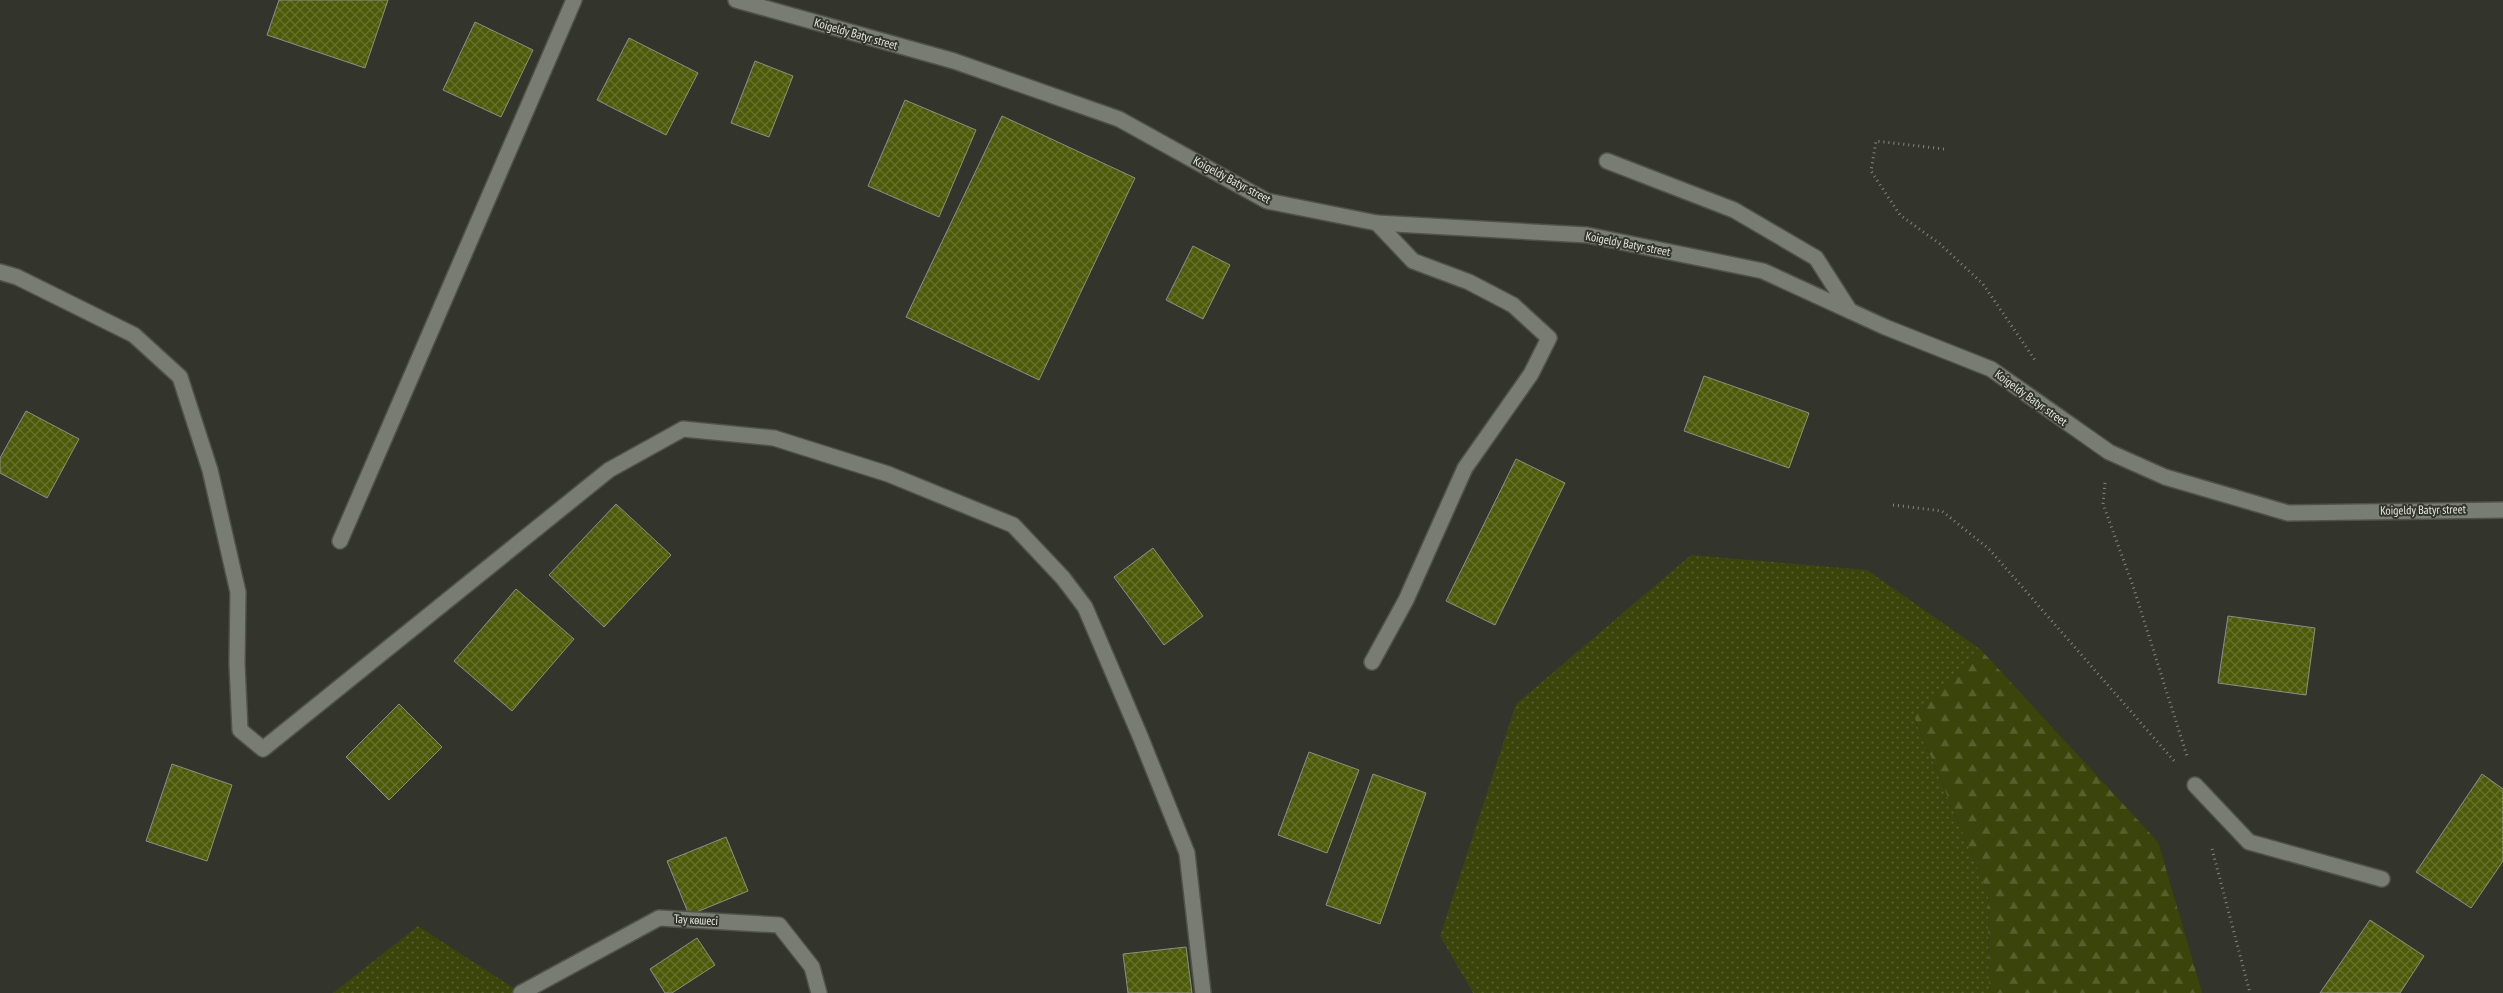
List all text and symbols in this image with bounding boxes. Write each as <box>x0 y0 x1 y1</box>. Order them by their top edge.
street label: Koigeldy Batyr street <box>813 14 900 53</box>
street label: Koigeldy Batyr street <box>1191 153 1274 207</box>
street label: Koigeldy Batyr street <box>1585 228 1672 259</box>
street label: Koigeldy Batyr street <box>1992 366 2071 429</box>
street label: Koigeldy Batyr street <box>2380 501 2467 518</box>
street label: Тау көшесі <box>673 911 719 928</box>

